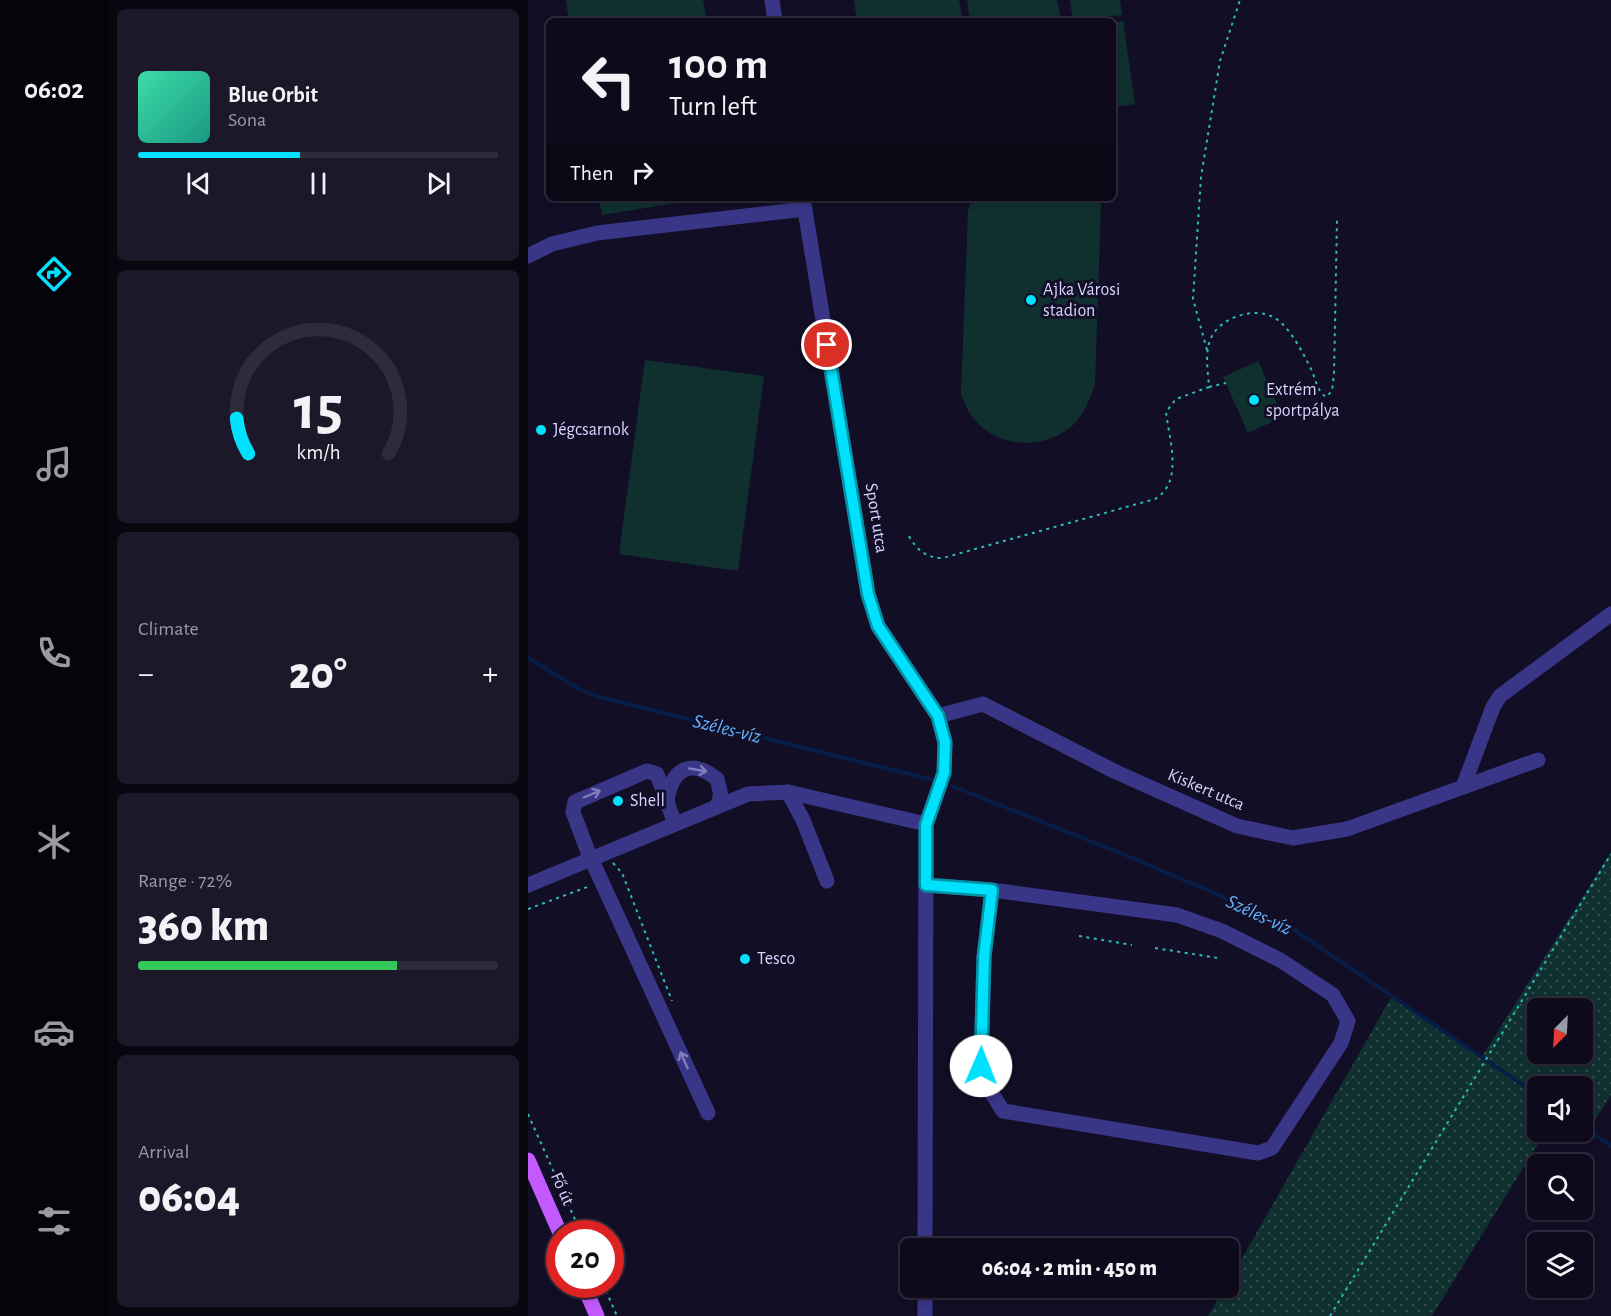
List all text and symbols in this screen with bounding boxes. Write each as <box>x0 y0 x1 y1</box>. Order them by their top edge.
icon: left <box>570 42 648 120</box>
text: 100 m <box>669 44 768 86</box>
text: 06:02 <box>24 76 84 103</box>
text: Blue Orbit <box>228 84 318 106</box>
text: Turn left <box>669 93 757 120</box>
text: Sona <box>228 110 266 130</box>
icon: right <box>626 156 659 189</box>
text: Then <box>570 162 614 184</box>
icon: previous <box>182 167 215 200</box>
icon: pause <box>302 167 335 200</box>
icon: next <box>422 167 455 200</box>
icon: directions <box>33 253 75 295</box>
place label: Ajka Városi stadion <box>1043 281 1120 320</box>
marker: Ajka Városi stadion <box>1024 293 1038 307</box>
pin <box>801 319 852 370</box>
icon: arrive <box>810 328 843 361</box>
text: 15 <box>293 378 343 440</box>
place label: Extrém sportpálya <box>1266 381 1340 420</box>
marker: Extrém sportpálya <box>1247 393 1261 407</box>
place label: Jégcsarnok <box>553 421 630 439</box>
marker: Jégcsarnok <box>534 423 548 437</box>
text: km/h <box>296 442 340 463</box>
icon: music <box>33 443 75 485</box>
street label: Sport utca <box>862 482 890 554</box>
text: Climate <box>138 619 199 639</box>
icon: phone <box>33 632 75 674</box>
text: 20° <box>289 652 347 697</box>
text: − <box>138 658 154 691</box>
text: + <box>482 658 498 691</box>
water label: Széles-víz <box>691 711 763 747</box>
one-way arrow <box>687 764 707 775</box>
street label: Kiskert utca <box>1165 766 1247 814</box>
one-way arrow <box>583 788 601 799</box>
place label: Shell <box>630 792 665 810</box>
marker: Shell <box>611 794 625 808</box>
icon: climate <box>33 821 75 863</box>
text: Range · 72% <box>138 871 232 891</box>
water label: Széles-víz <box>1223 891 1295 939</box>
text: 360 km <box>138 904 269 949</box>
place label: Tesco <box>757 950 796 968</box>
marker: Tesco <box>738 952 752 966</box>
north arrow <box>1527 998 1593 1064</box>
map controls <box>1527 998 1593 1298</box>
icon: car <box>33 1011 75 1053</box>
position arrow <box>949 1034 1013 1098</box>
one-way arrow <box>678 1051 689 1069</box>
button: sound <box>1527 1076 1593 1142</box>
text: Arrival <box>138 1142 189 1162</box>
button: search <box>1527 1154 1593 1220</box>
street label: Fő út <box>547 1170 577 1208</box>
text: 06:04 <box>138 1175 240 1220</box>
icon: filters <box>33 1200 75 1242</box>
speed limit sign: 20 <box>546 1220 624 1298</box>
button: layers <box>1527 1232 1593 1298</box>
text: 06:04 · 2 min · 450 m <box>982 1257 1157 1279</box>

